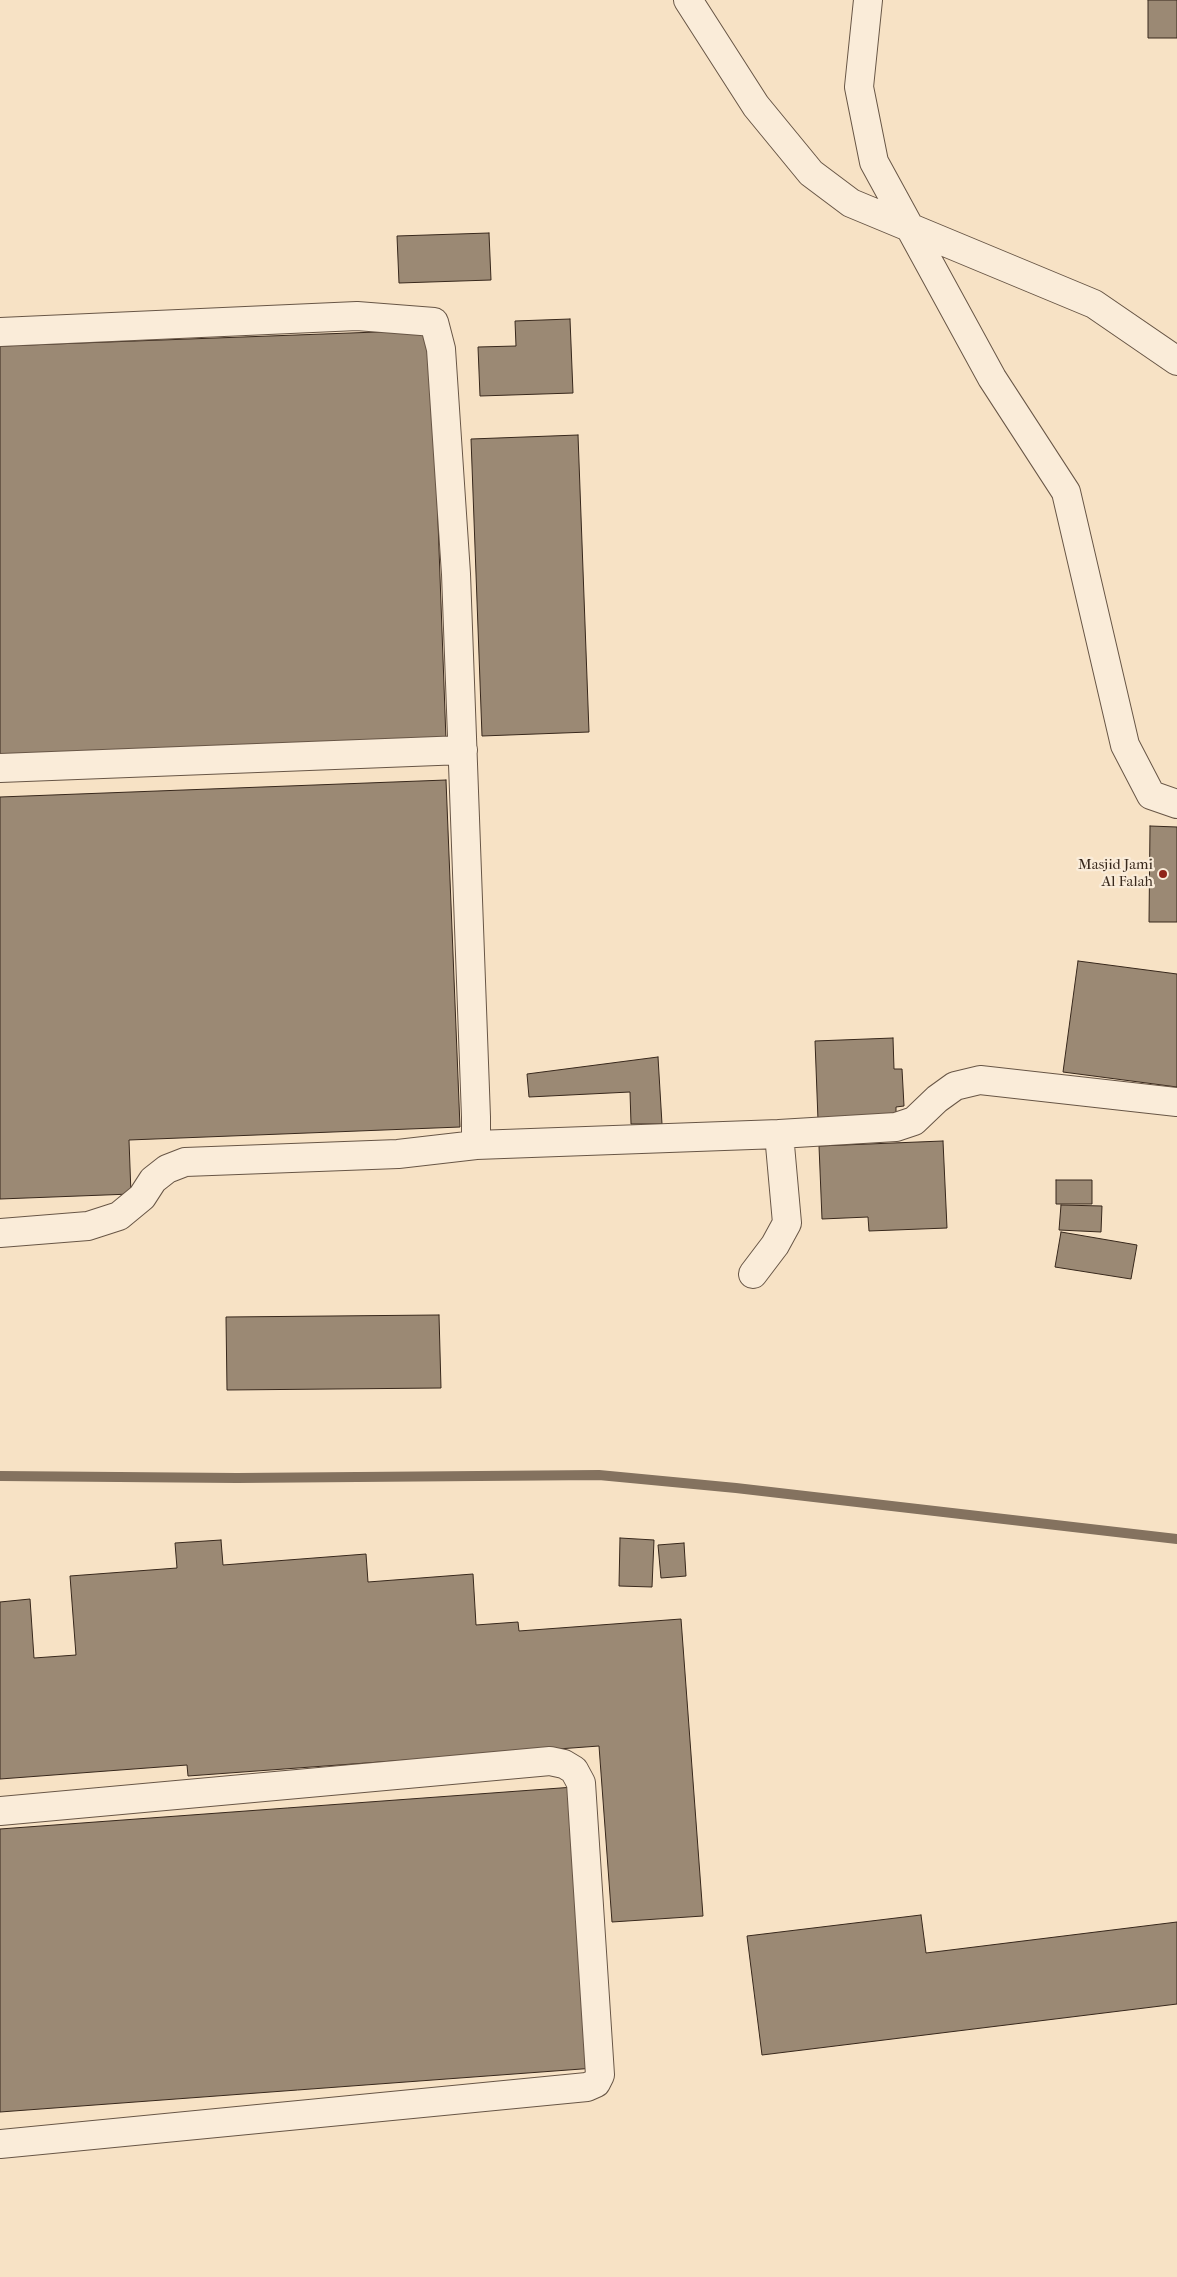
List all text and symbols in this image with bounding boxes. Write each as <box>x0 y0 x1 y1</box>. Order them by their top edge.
place label: Masjid Jami Al Falah <box>1078 856 1153 891</box>
marker: Masjid Jami Al Falah <box>1157 868 1169 880</box>

